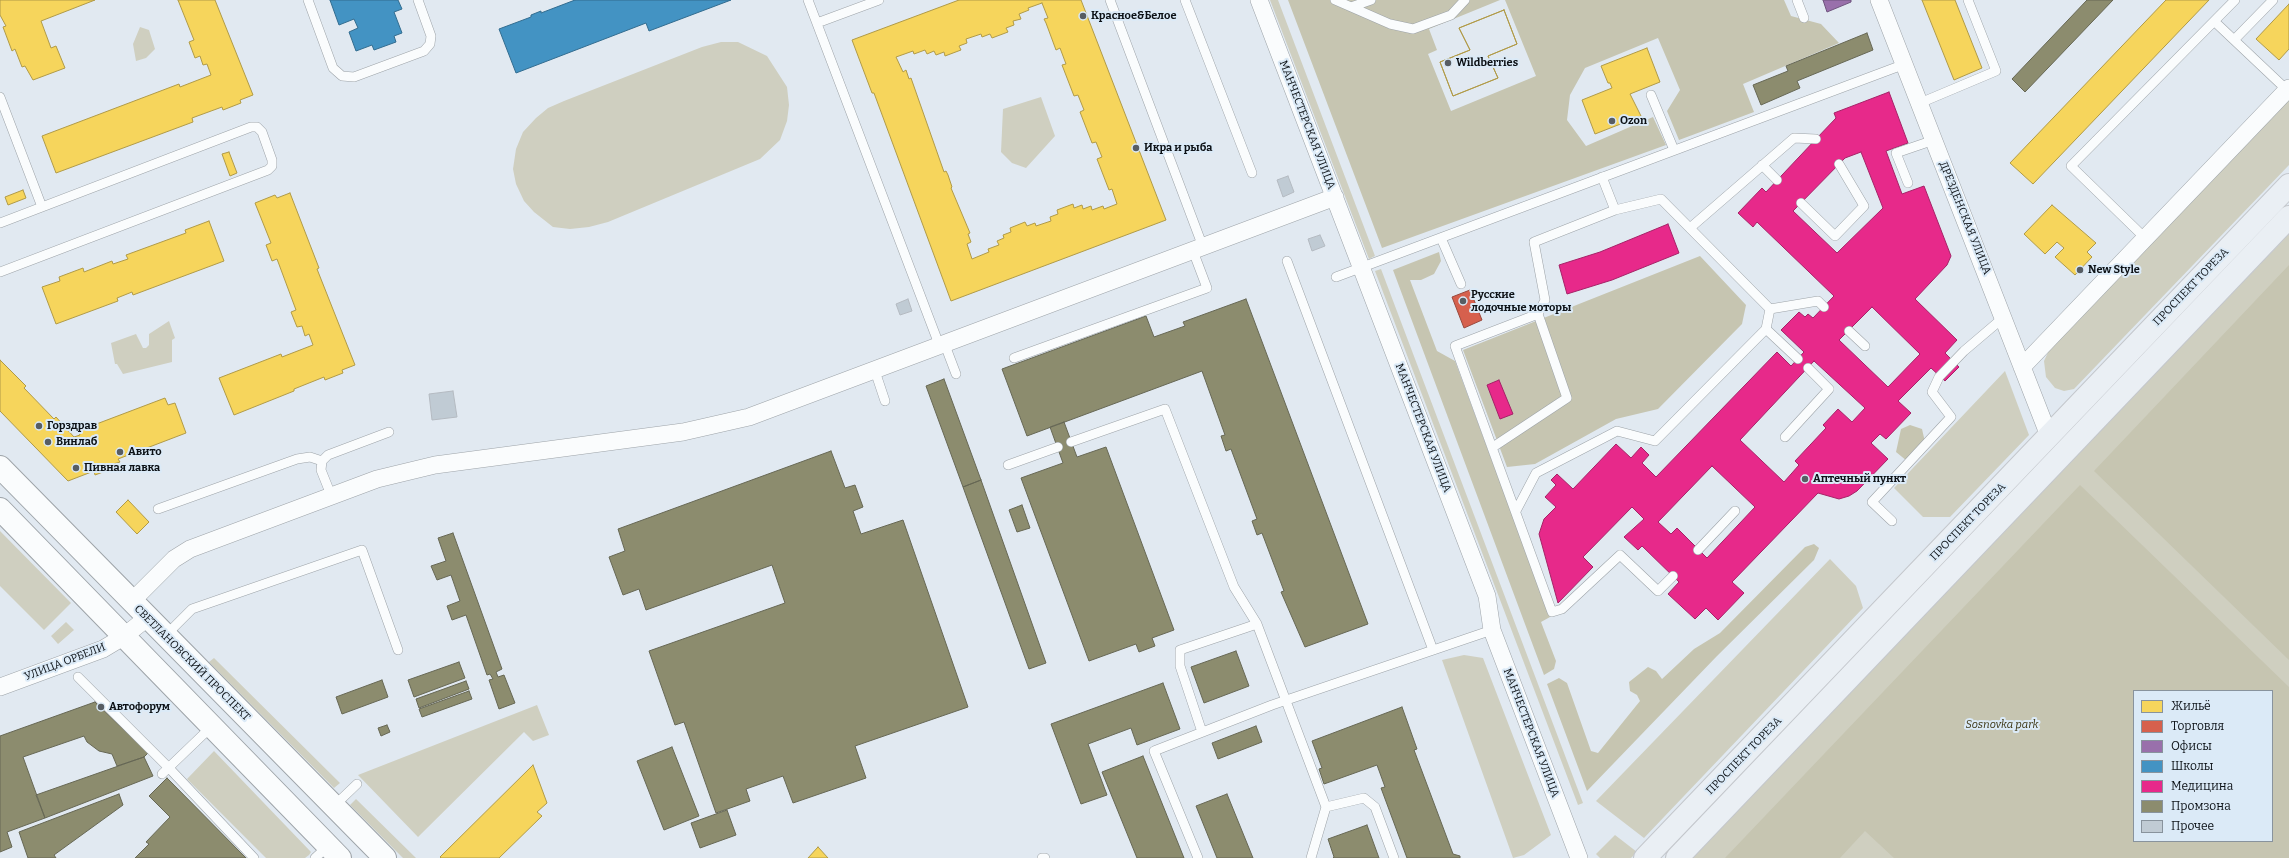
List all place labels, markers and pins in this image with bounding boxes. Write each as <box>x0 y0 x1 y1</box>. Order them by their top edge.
place label: Красное&Белое <box>1091 9 1176 23</box>
marker: Красное&Белое <box>1078 11 1088 21</box>
place label: Wildberries <box>1456 56 1518 70</box>
marker: Wildberries <box>1443 58 1453 68</box>
place label: Ozon <box>1620 114 1647 128</box>
marker: Ozon <box>1607 116 1617 126</box>
place label: Икра и рыба <box>1144 141 1212 155</box>
marker: Икра и рыба <box>1131 143 1141 153</box>
place label: New Style <box>2088 263 2140 277</box>
marker: New Style <box>2075 265 2085 275</box>
place label: Русские лодочные моторы <box>1471 288 1571 314</box>
marker: Русские лодочные моторы <box>1458 296 1468 306</box>
place label: Горздрав <box>47 419 97 433</box>
marker: Горздрав <box>34 421 44 431</box>
place label: Винлаб <box>56 435 97 449</box>
marker: Винлаб <box>43 437 53 447</box>
place label: Авито <box>128 445 162 459</box>
marker: Авито <box>115 447 125 457</box>
place label: Пивная лавка <box>84 461 160 475</box>
marker: Пивная лавка <box>71 463 81 473</box>
place label: Аптечный пункт <box>1813 472 1906 486</box>
marker: Аптечный пункт <box>1800 474 1810 484</box>
place label: Автофорум <box>109 700 170 714</box>
marker: Автофорум <box>96 702 106 712</box>

